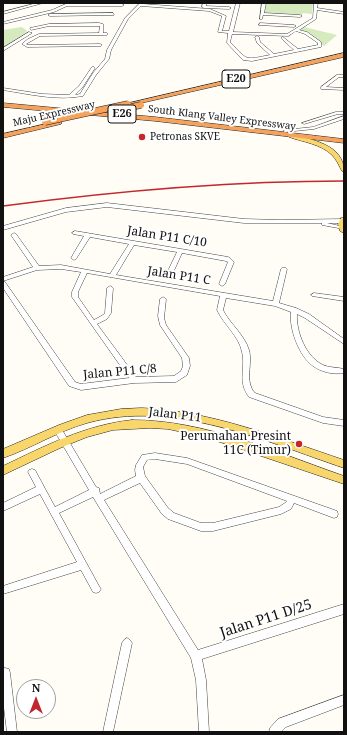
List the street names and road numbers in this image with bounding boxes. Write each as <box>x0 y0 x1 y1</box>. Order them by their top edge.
road number: E20 <box>222 70 250 88</box>
street label: Maju Expressway <box>12 99 96 129</box>
street label: South Klang Valley Expressway <box>147 103 297 133</box>
road number: E26 <box>108 105 136 123</box>
street label: Jalan P11 C/10 <box>126 224 208 250</box>
street label: Jalan P11 C <box>147 264 211 288</box>
street label: Jalan P11 C/8 <box>83 362 157 382</box>
street label: Jalan P11 <box>148 405 202 425</box>
street label: Jalan P11 D/25 <box>218 596 314 642</box>

